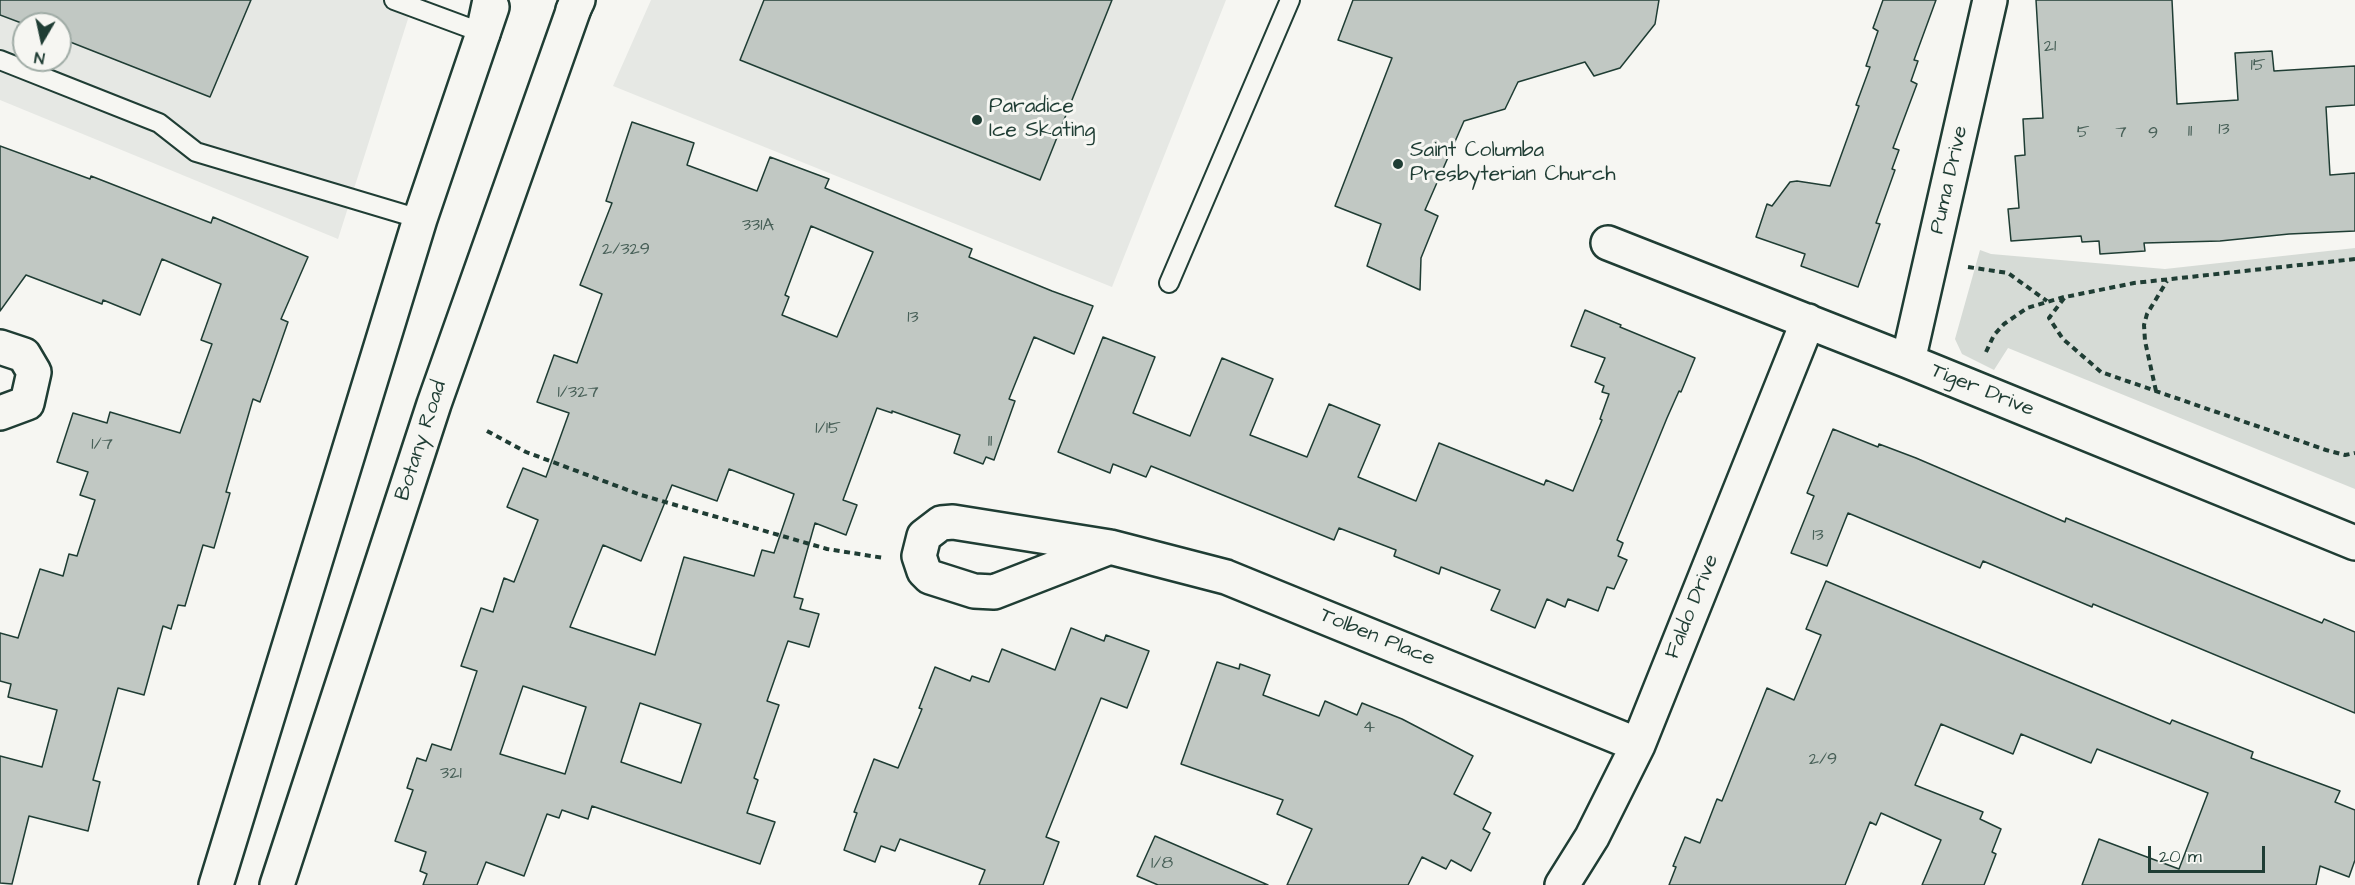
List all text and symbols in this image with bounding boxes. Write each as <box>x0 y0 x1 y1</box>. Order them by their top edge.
north arrow <box>12 12 72 72</box>
house number: 21 <box>2044 36 2056 58</box>
text: N <box>33 46 46 69</box>
house number: 15 <box>2250 55 2266 77</box>
place label: Paradice Ice Skating <box>989 95 1095 145</box>
marker: Paradice Ice Skating <box>970 113 984 127</box>
house number: 13 <box>2218 119 2230 141</box>
house number: 11 <box>2188 121 2192 143</box>
house number: 5 <box>2077 122 2089 144</box>
house number: 7 <box>2115 122 2127 144</box>
house number: 9 <box>2148 123 2158 145</box>
street label: Puma Drive <box>1925 124 1975 236</box>
place label: Saint Columba Presbyterian Church <box>1410 139 1616 189</box>
marker: Saint Columba Presbyterian Church <box>1391 157 1405 171</box>
house number: 331A <box>742 215 774 237</box>
house number: 2/329 <box>602 239 650 261</box>
house number: 13 <box>907 307 919 329</box>
street label: Tiger Drive <box>1927 359 2037 423</box>
street label: Botany Road <box>391 378 453 504</box>
house number: 1/327 <box>557 382 599 404</box>
house number: 1/15 <box>815 418 841 440</box>
house number: 11 <box>988 431 992 453</box>
house number: 1/7 <box>91 434 113 456</box>
house number: 13 <box>1812 525 1824 547</box>
street label: Faldo Drive <box>1661 551 1725 663</box>
street label: Tolben Place <box>1316 603 1438 673</box>
house number: 4 <box>1363 717 1375 739</box>
house number: 2/9 <box>1809 749 1837 771</box>
house number: 321 <box>440 763 462 785</box>
scale bar <box>2151 834 2268 872</box>
text: 20 m <box>2159 844 2202 869</box>
house number: 1/8 <box>1151 853 1173 875</box>

